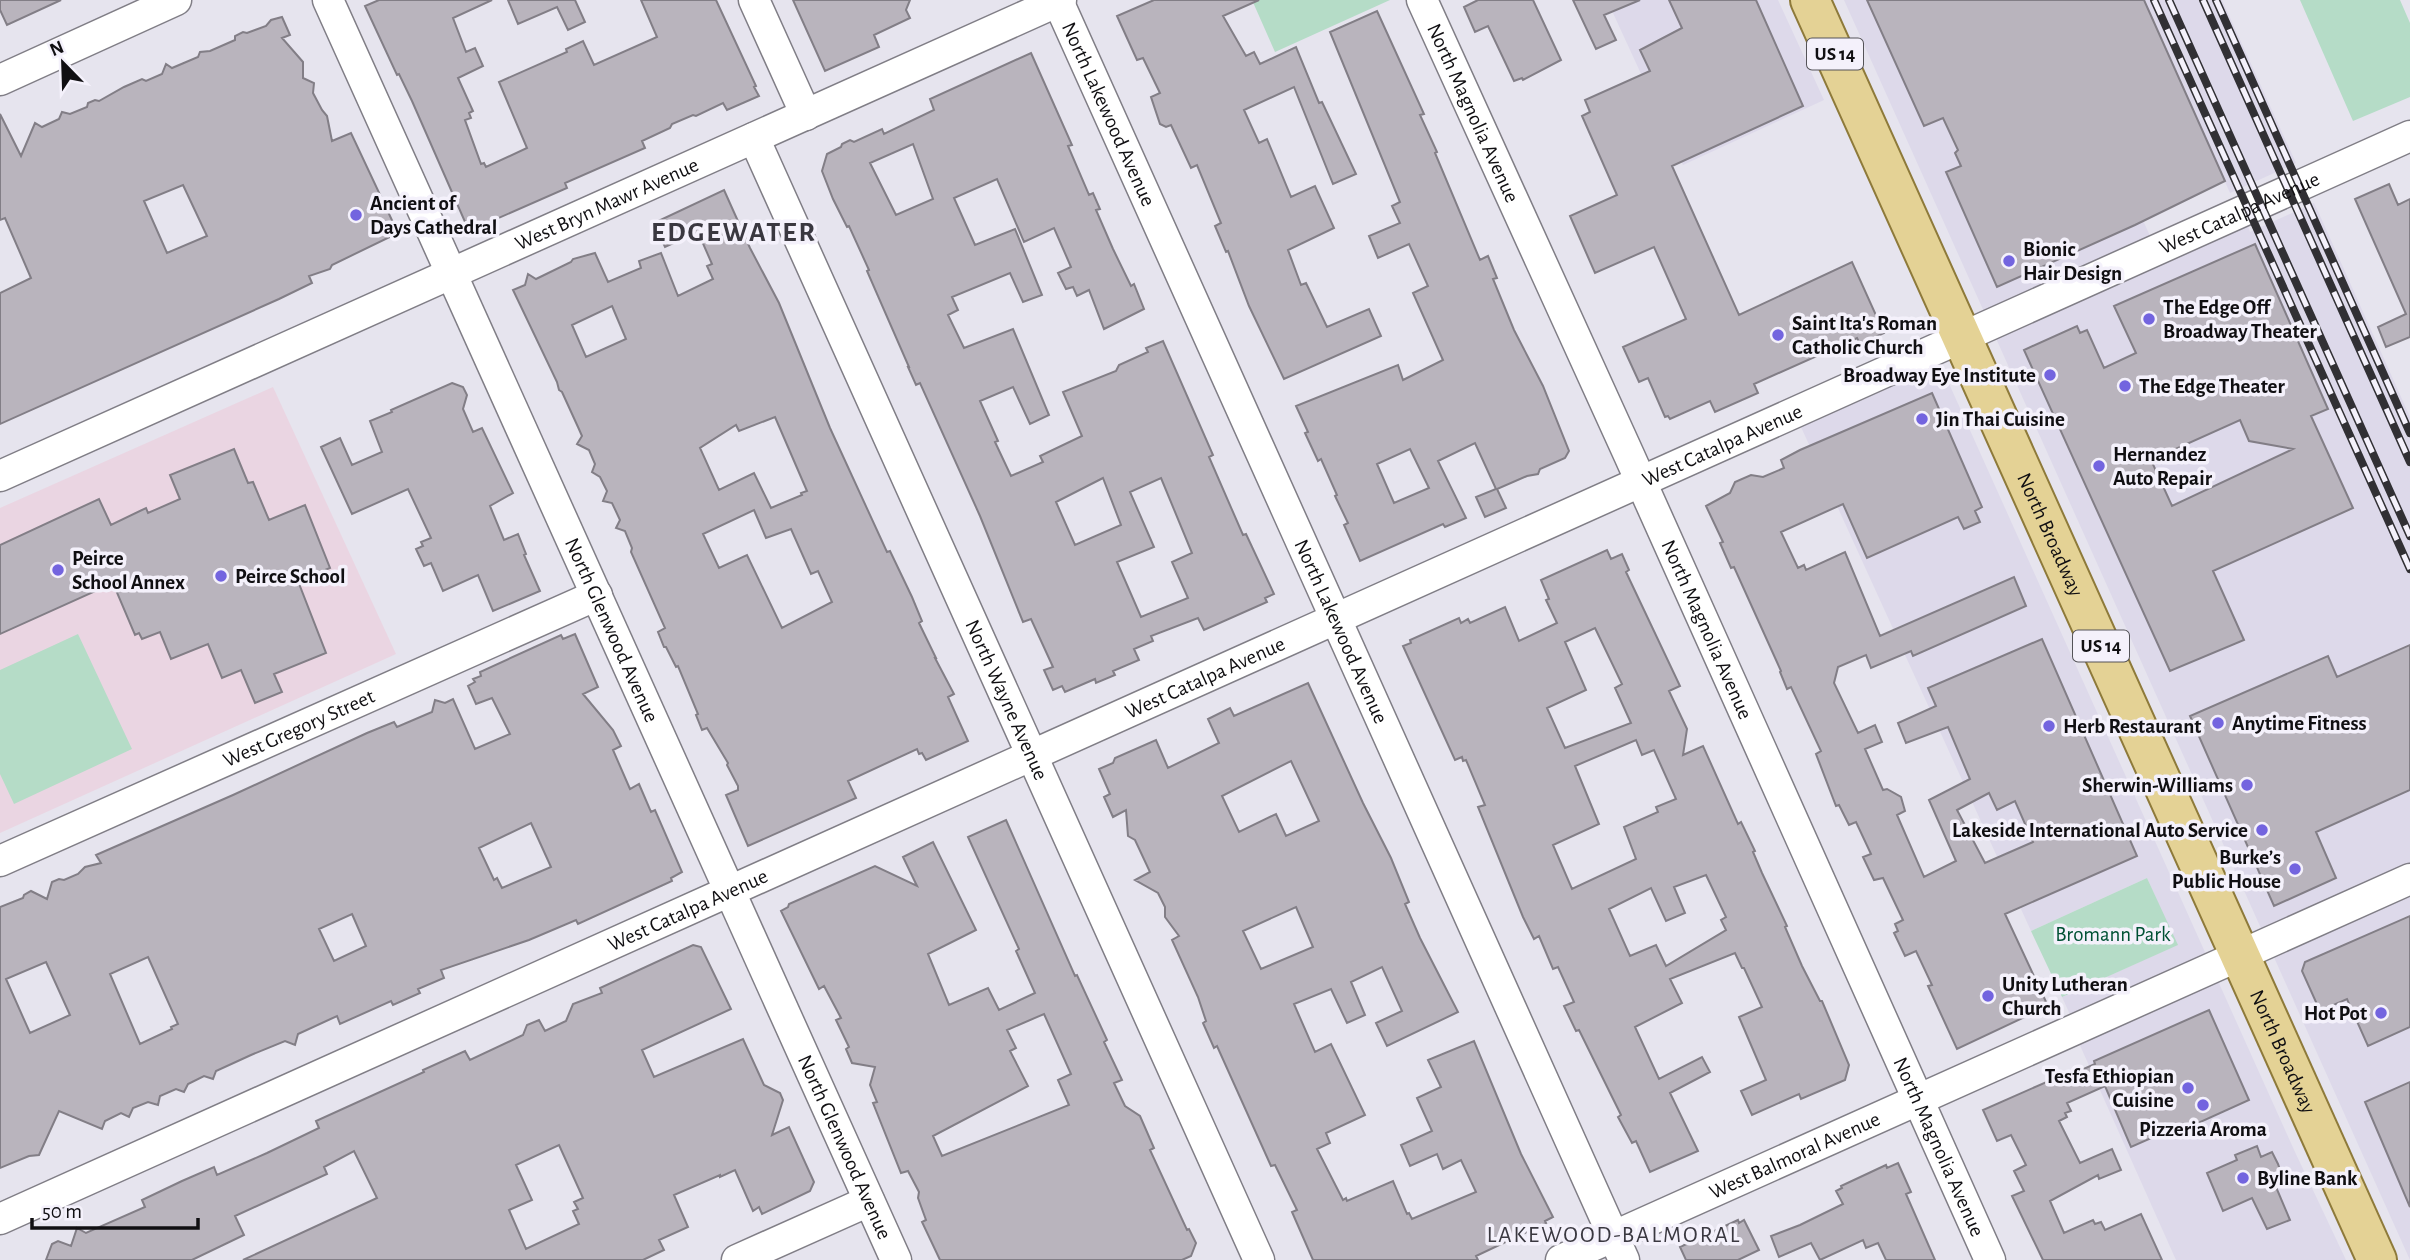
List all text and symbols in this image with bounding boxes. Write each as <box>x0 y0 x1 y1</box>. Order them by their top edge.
street label: North Lakewood Avenue <box>1058 19 1159 209</box>
street label: North Magnolia Avenue <box>1424 20 1523 206</box>
north arrow <box>28 28 98 98</box>
text: N <box>47 37 67 60</box>
road number: US 14 <box>1807 38 1863 70</box>
street label: West Bryn Mawr Avenue <box>512 154 702 254</box>
street label: West Catalpa Avenue <box>2156 168 2322 258</box>
place label: Ancient of Days Cathedral <box>370 193 497 238</box>
marker: Ancient of Days Cathedral <box>348 207 364 223</box>
district label: EDGEWATER <box>651 219 817 247</box>
place label: Bionic Hair Design <box>2023 239 2122 284</box>
marker: Bionic Hair Design <box>2001 253 2017 269</box>
place label: The Edge Off Broadway Theater <box>2163 297 2317 342</box>
marker: The Edge Off Broadway Theater <box>2141 311 2157 327</box>
place label: Saint Ita's Roman Catholic Church <box>1792 313 1937 358</box>
marker: Saint Ita's Roman Catholic Church <box>1770 327 1786 343</box>
place label: Broadway Eye Institute <box>1843 365 2036 386</box>
marker: Broadway Eye Institute <box>2042 367 2058 383</box>
place label: The Edge Theater <box>2139 376 2285 397</box>
marker: The Edge Theater <box>2117 378 2133 394</box>
street label: West Catalpa Avenue <box>1639 400 1805 490</box>
place label: Jin Thai Cuisine <box>1936 409 2065 430</box>
marker: Jin Thai Cuisine <box>1914 411 1930 427</box>
place label: Hernandez Auto Repair <box>2113 444 2213 489</box>
marker: Hernandez Auto Repair <box>2091 458 2107 474</box>
street label: North Broadway <box>2014 469 2087 599</box>
street label: North Glenwood Avenue <box>561 535 663 725</box>
street label: North Lakewood Avenue <box>1291 536 1392 727</box>
street label: North Magnolia Avenue <box>1658 537 1757 722</box>
place label: Peirce School Annex <box>72 548 185 593</box>
marker: Peirce School Annex <box>50 562 66 578</box>
place label: Peirce School <box>235 566 345 587</box>
marker: Peirce School <box>213 568 229 584</box>
street label: North Wayne Avenue <box>962 616 1052 783</box>
road number: US 14 <box>2073 631 2129 662</box>
street label: West Catalpa Avenue <box>1122 633 1288 723</box>
street label: West Gregory Street <box>220 685 378 771</box>
place label: Anytime Fitness <box>2232 713 2367 734</box>
marker: Anytime Fitness <box>2210 715 2226 731</box>
place label: Herb Restaurant <box>2063 716 2201 737</box>
marker: Herb Restaurant <box>2041 718 2057 734</box>
place label: Sherwin-Williams <box>2082 775 2233 796</box>
marker: Sherwin-Williams <box>2239 777 2255 793</box>
place label: Lakeside International Auto Service <box>1952 820 2248 841</box>
marker: Lakeside International Auto Service <box>2254 822 2270 838</box>
place label: Burke’s Public House <box>2172 847 2281 892</box>
marker: Burke’s Public House <box>2287 861 2303 877</box>
street label: West Catalpa Avenue <box>605 865 771 955</box>
park label: Bromann Park <box>2055 924 2171 945</box>
place label: Unity Lutheran Church <box>2002 974 2128 1019</box>
street label: North Broadway <box>2246 987 2320 1116</box>
marker: Unity Lutheran Church <box>1980 988 1996 1004</box>
place label: Hot Pot <box>2304 1003 2367 1024</box>
marker: Hot Pot <box>2373 1005 2389 1021</box>
street label: North Glenwood Avenue <box>794 1051 896 1242</box>
street label: North Magnolia Avenue <box>1890 1054 1989 1240</box>
place label: Tesfa Ethiopian Cuisine <box>2045 1066 2174 1111</box>
marker: Tesfa Ethiopian Cuisine <box>2180 1080 2196 1096</box>
marker: Pizzeria Aroma <box>2195 1097 2211 1113</box>
street label: West Balmoral Avenue <box>1706 1108 1883 1203</box>
place label: Pizzeria Aroma <box>2139 1119 2267 1140</box>
place label: Byline Bank <box>2257 1168 2358 1189</box>
marker: Byline Bank <box>2235 1170 2251 1186</box>
scale bar <box>32 1186 198 1230</box>
text: 50 m <box>42 1201 82 1222</box>
district label: LAKEWOOD-BALMORAL <box>1487 1224 1741 1247</box>

